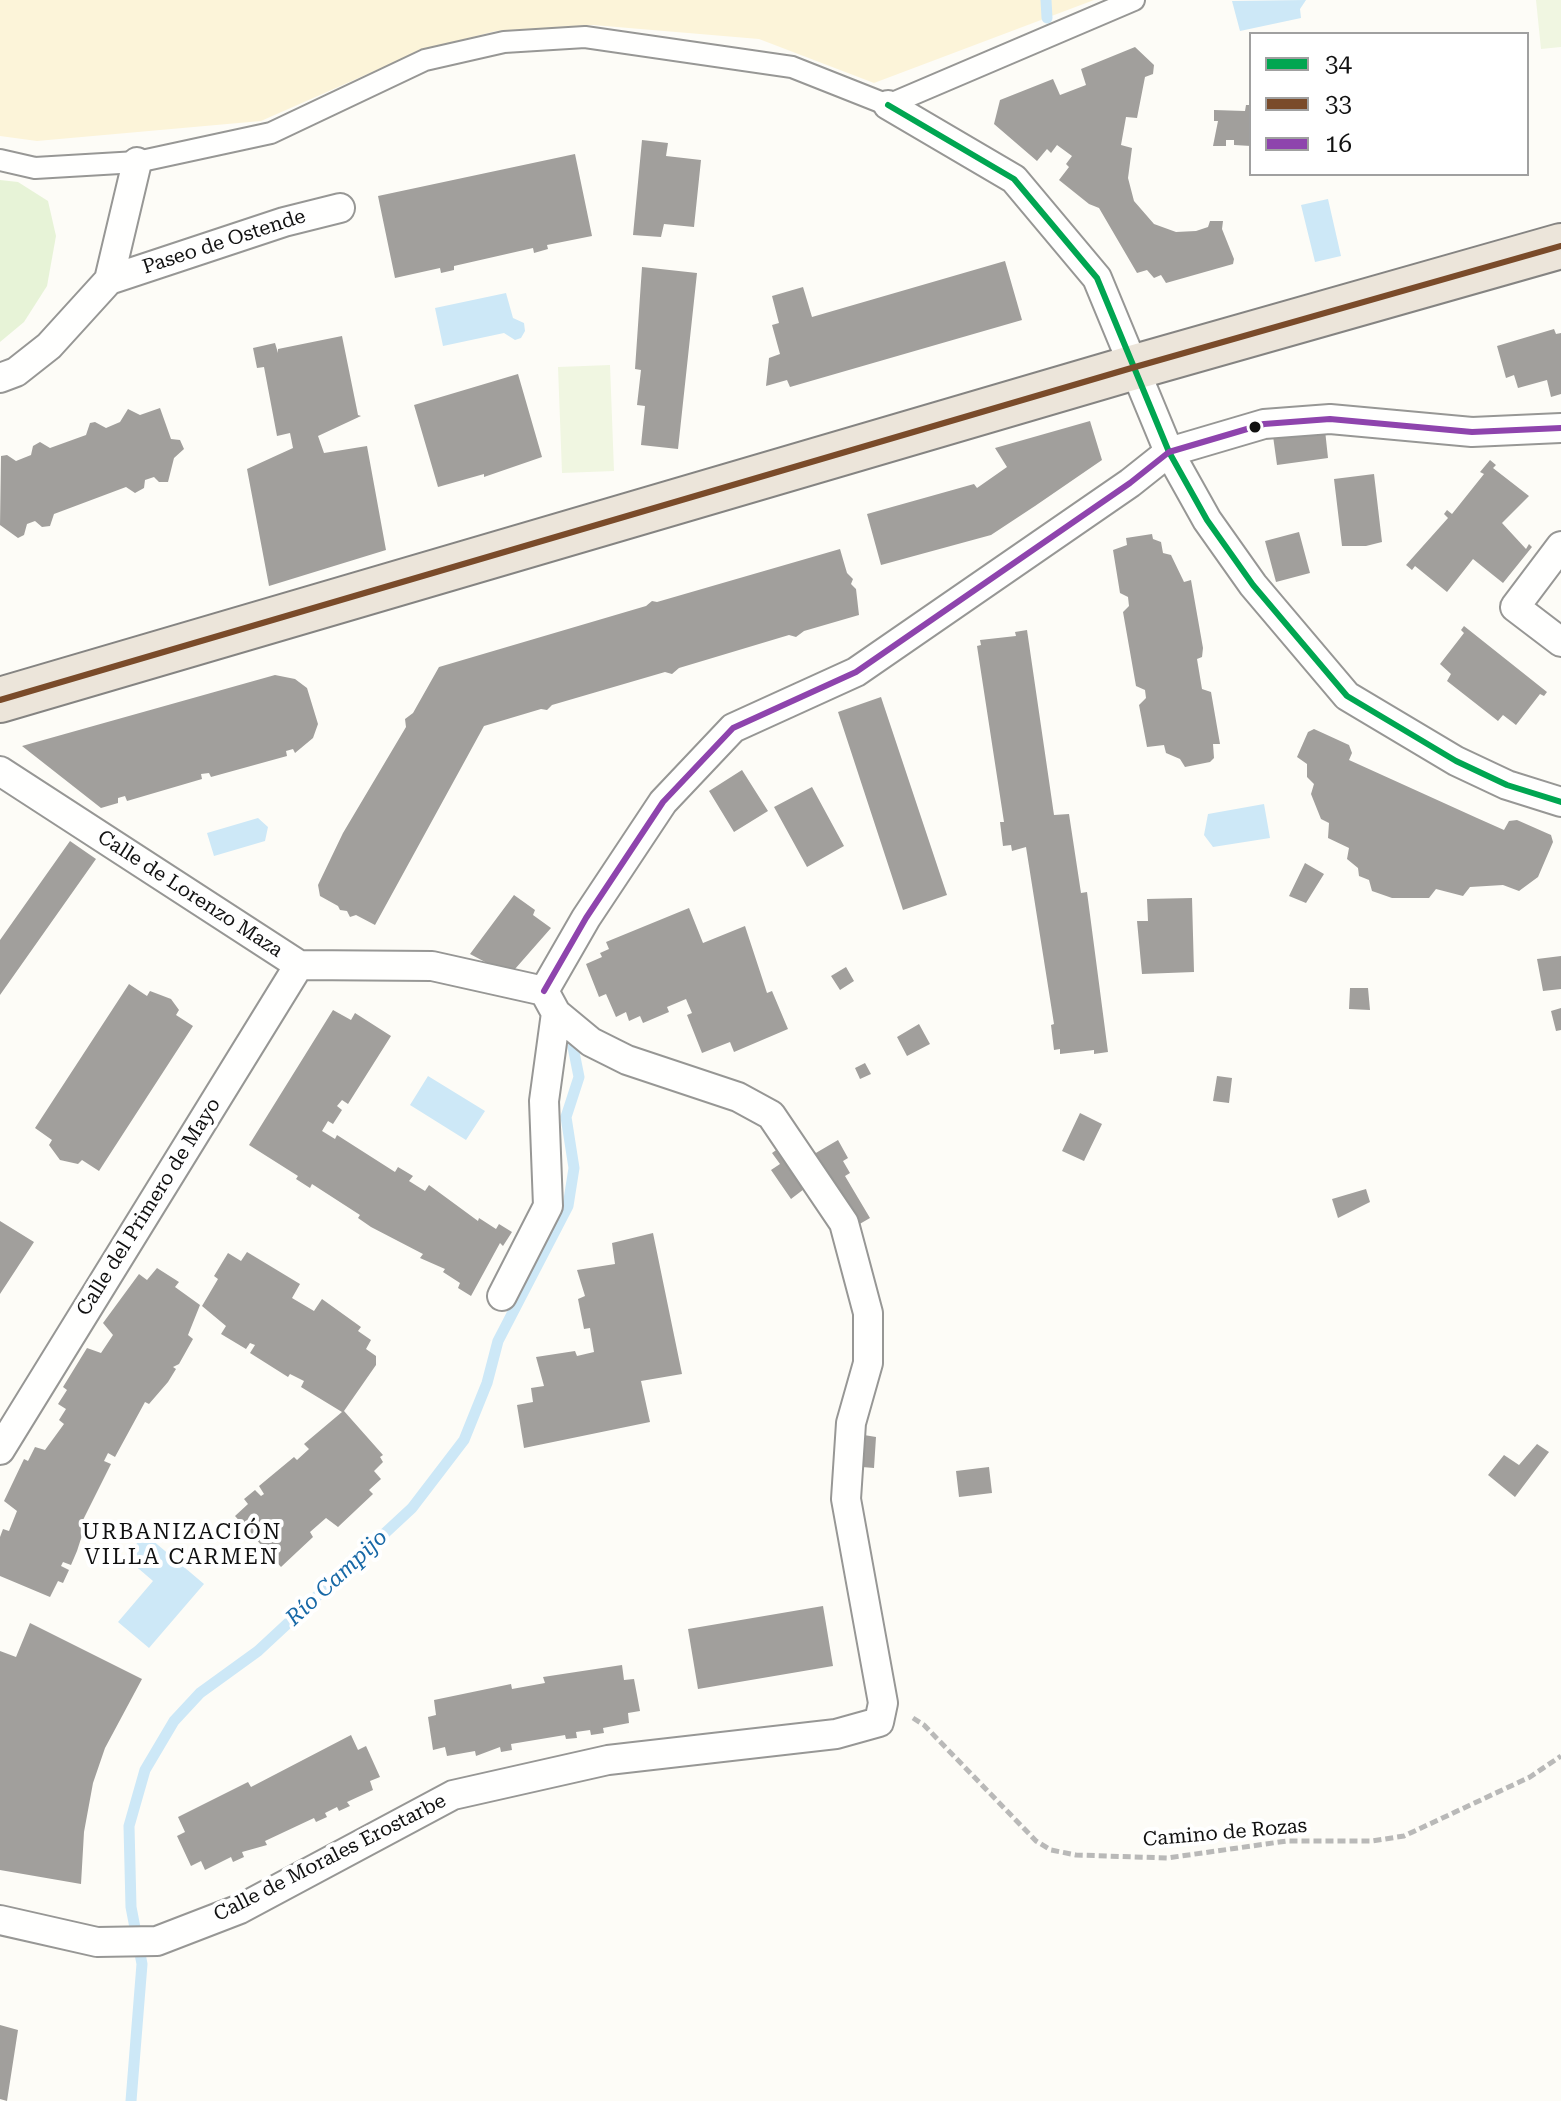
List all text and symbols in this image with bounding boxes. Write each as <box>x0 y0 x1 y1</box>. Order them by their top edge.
legend <box>1249 32 1529 176</box>
text: 34 <box>1325 50 1352 78</box>
text: 33 <box>1325 90 1352 118</box>
text: 16 <box>1325 130 1352 158</box>
street label: Paseo de Ostende <box>139 204 309 280</box>
unlabelled marker <box>1247 419 1263 435</box>
street label: Calle de Lorenzo Maza <box>93 825 287 963</box>
street label: Calle del Primero de Mayo <box>72 1094 226 1320</box>
district label: URBANIZACIÓN VILLA CARMEN <box>82 1520 282 1572</box>
water label: Río Campijo <box>281 1525 393 1631</box>
street label: Calle de Morales Erostarbe <box>210 1789 450 1927</box>
street label: Camino de Rozas <box>1142 1814 1308 1852</box>

